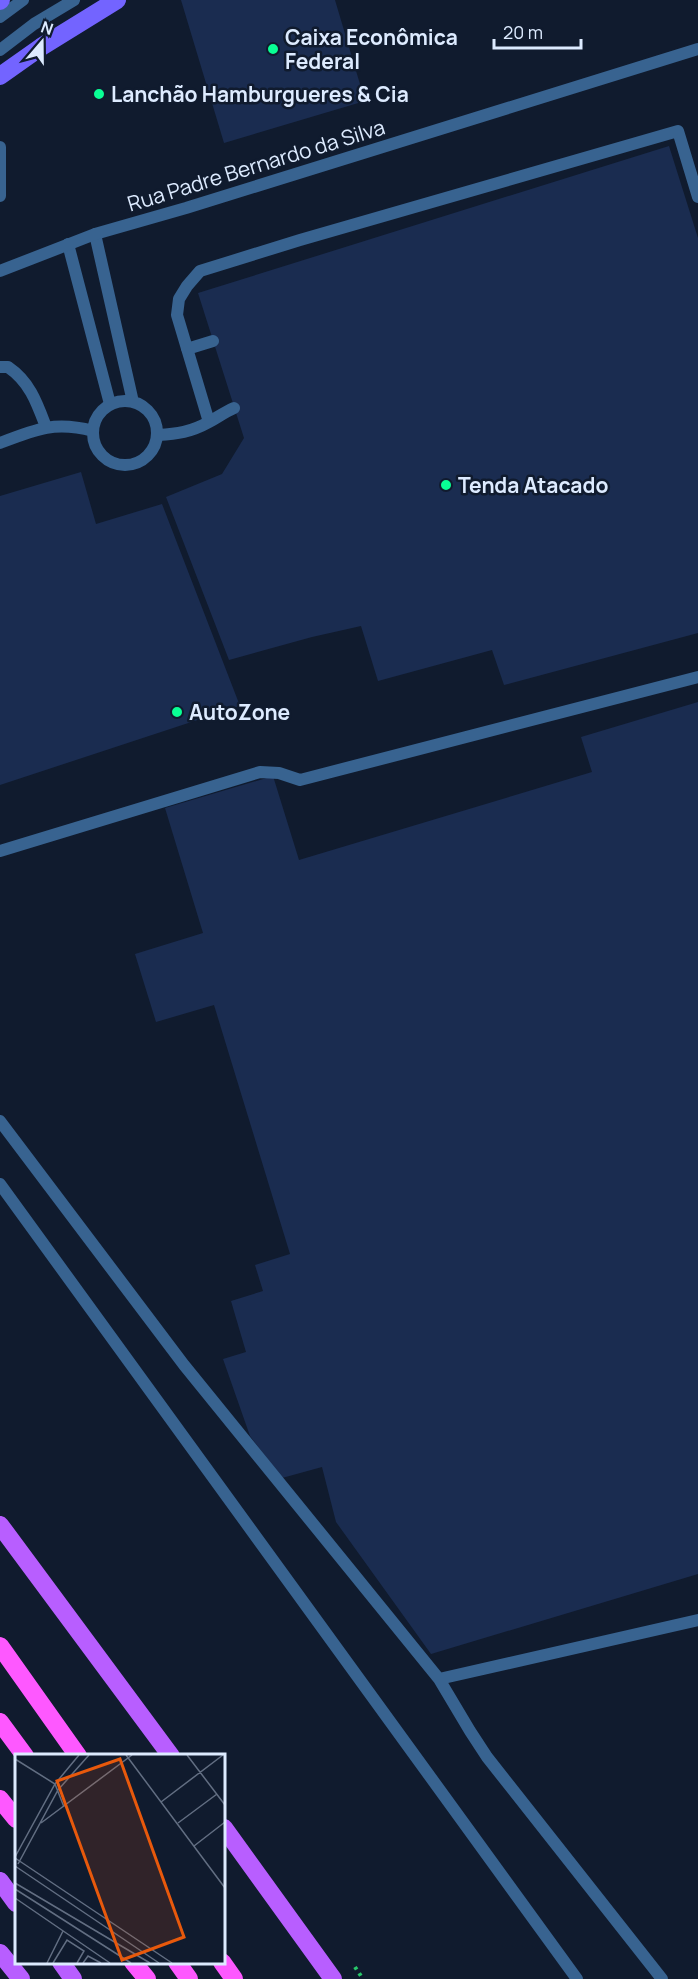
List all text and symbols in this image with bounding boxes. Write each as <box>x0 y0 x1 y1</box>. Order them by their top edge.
north arrow <box>12 12 72 72</box>
scale bar <box>494 12 581 50</box>
text: N <box>38 16 56 40</box>
text: 20 m <box>503 20 543 44</box>
place label: Caixa Econômica Federal <box>285 23 458 75</box>
marker: Caixa Econômica Federal <box>266 42 280 56</box>
place label: Lanchão Hamburgueres & Cia <box>111 80 409 108</box>
marker: Lanchão Hamburgueres & Cia <box>92 87 106 101</box>
street label: Rua Padre Bernardo da Silva <box>124 112 388 218</box>
place label: Tenda Atacado <box>458 471 608 499</box>
marker: Tenda Atacado <box>439 478 453 492</box>
place label: AutoZone <box>189 698 290 726</box>
marker: AutoZone <box>170 705 184 719</box>
inset map <box>15 1754 225 1964</box>

